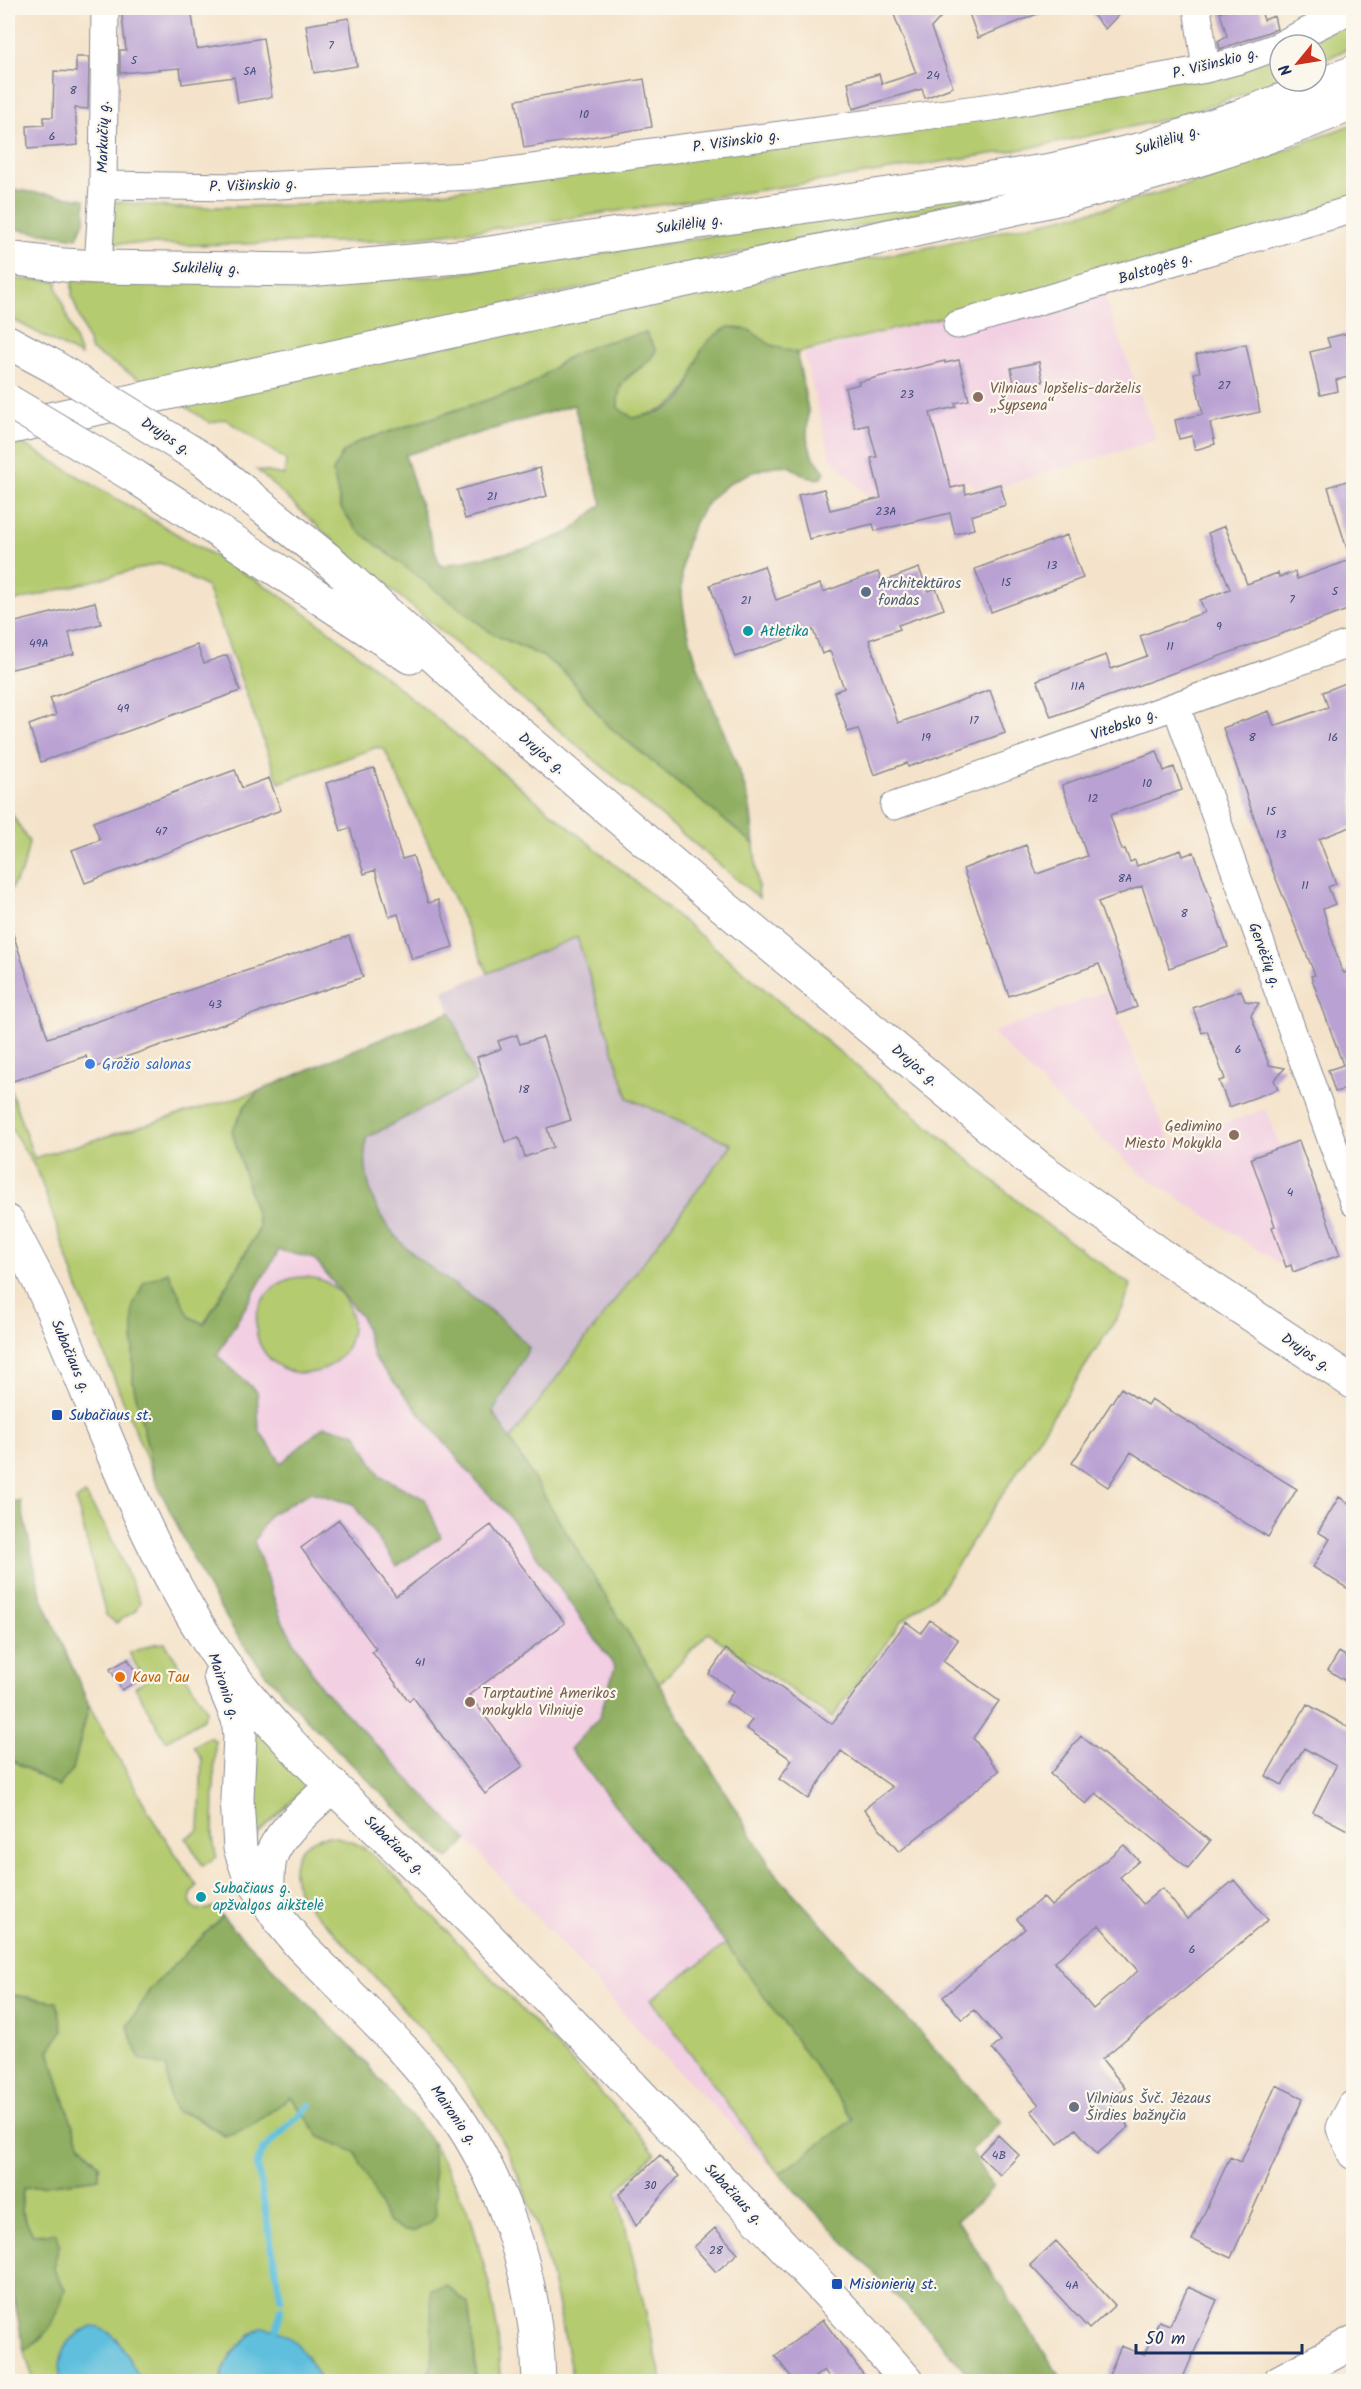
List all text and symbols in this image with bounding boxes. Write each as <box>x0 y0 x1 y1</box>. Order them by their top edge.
north arrow <box>1268 33 1328 93</box>
house number: 7 <box>328 36 334 55</box>
street label: P. Višinskio g. <box>1170 42 1261 86</box>
house number: 5 <box>131 51 139 70</box>
text: N <box>1273 59 1300 80</box>
house number: 5A <box>243 62 257 81</box>
house number: 24 <box>926 66 940 85</box>
house number: 8 <box>69 81 77 100</box>
street label: Markučių g. <box>91 101 117 173</box>
house number: 10 <box>579 105 589 124</box>
street label: Sukilėlių g. <box>1132 119 1203 163</box>
street label: P. Višinskio g. <box>691 124 781 160</box>
house number: 6 <box>49 127 55 146</box>
street label: P. Višinskio g. <box>209 172 297 200</box>
street label: Sukilėlių g. <box>654 208 724 242</box>
street label: Balstogės g. <box>1115 246 1195 292</box>
street label: Sukilėlių g. <box>172 256 240 282</box>
house number: 27 <box>1218 376 1231 395</box>
place label: Vilniaus lopšelis-darželis „Šypsena“ <box>990 377 1142 418</box>
house number: 23 <box>900 385 914 404</box>
marker: Vilniaus lopšelis-darželis „Šypsena“ <box>971 390 985 404</box>
street label: Drujos g. <box>136 412 195 462</box>
house number: 21 <box>487 487 498 506</box>
house number: 23A <box>875 502 897 521</box>
house number: 13 <box>1047 556 1057 575</box>
place label: Architektūros fondas <box>878 572 962 613</box>
house number: 15 <box>1001 573 1013 592</box>
house number: 5 <box>1332 582 1340 601</box>
marker: Architektūros fondas <box>859 585 873 599</box>
house number: 7 <box>1289 590 1295 609</box>
house number: 21 <box>741 591 752 610</box>
house number: 9 <box>1216 617 1222 636</box>
place label: Atletika <box>760 620 809 644</box>
marker: Atletika <box>741 624 755 638</box>
house number: 49A <box>29 634 49 653</box>
house number: 11 <box>1166 637 1174 656</box>
house number: 11A <box>1071 677 1085 696</box>
house number: 49 <box>117 699 129 718</box>
street label: Vitebsko g. <box>1088 702 1161 748</box>
house number: 17 <box>969 711 979 730</box>
street label: Drujos g. <box>512 727 570 781</box>
house number: 19 <box>921 728 931 747</box>
house number: 8 <box>1248 728 1256 747</box>
house number: 16 <box>1328 728 1338 747</box>
house number: 10 <box>1142 774 1152 793</box>
house number: 12 <box>1088 789 1098 808</box>
house number: 15 <box>1266 802 1278 821</box>
house number: 47 <box>155 822 168 841</box>
house number: 13 <box>1276 825 1286 844</box>
house number: 8A <box>1118 869 1132 888</box>
house number: 11 <box>1301 876 1309 895</box>
house number: 8 <box>1180 904 1188 923</box>
street label: Gervėčių g. <box>1241 919 1287 991</box>
house number: 43 <box>208 995 222 1014</box>
street label: Drujos g. <box>885 1039 943 1093</box>
house number: 6 <box>1235 1040 1241 1059</box>
place label: Grožio salonas <box>102 1053 192 1077</box>
marker: Grožio salonas <box>83 1057 97 1071</box>
house number: 18 <box>519 1080 530 1099</box>
place label: Gedimino Miesto Mokykla <box>1124 1115 1222 1156</box>
marker: Gedimino Miesto Mokykla <box>1227 1128 1241 1142</box>
house number: 4 <box>1287 1183 1294 1202</box>
street label: Subačiaus g. <box>44 1316 96 1397</box>
street label: Drujos g. <box>1276 1327 1335 1378</box>
place label: Subačiaus st. <box>69 1404 152 1428</box>
marker: Subačiaus st. <box>50 1408 64 1422</box>
street label: Maironio g. <box>200 1650 246 1723</box>
house number: 41 <box>415 1653 425 1672</box>
place label: Kava Tau <box>132 1666 190 1690</box>
marker: Kava Tau <box>113 1670 127 1684</box>
place label: Tarptautinė Amerikos mokykla Vilniuje <box>482 1682 616 1723</box>
marker: Tarptautinė Amerikos mokykla Vilniuje <box>463 1695 477 1709</box>
street label: Subačiaus g. <box>358 1810 431 1881</box>
place label: Subačiaus g. apžvalgos aikštelė <box>213 1877 324 1918</box>
marker: Subačiaus g. apžvalgos aikštelė <box>194 1890 208 1904</box>
house number: 6 <box>1189 1940 1195 1959</box>
street label: Maironio g. <box>423 2080 483 2151</box>
place label: Vilniaus Švč. Jėzaus Širdies bažnyčia <box>1086 2087 1211 2128</box>
marker: Vilniaus Švč. Jėzaus Širdies bažnyčia <box>1067 2100 1081 2114</box>
house number: 4B <box>992 2146 1006 2165</box>
street label: Subačiaus g. <box>698 2158 769 2231</box>
house number: 30 <box>644 2176 656 2195</box>
house number: 28 <box>709 2241 724 2260</box>
place label: Misionierių st. <box>849 2273 937 2297</box>
house number: 4A <box>1065 2276 1079 2295</box>
marker: Misionierių st. <box>830 2277 844 2291</box>
scale bar <box>1136 2317 1302 2355</box>
text: 50 m <box>1145 2325 1185 2354</box>

